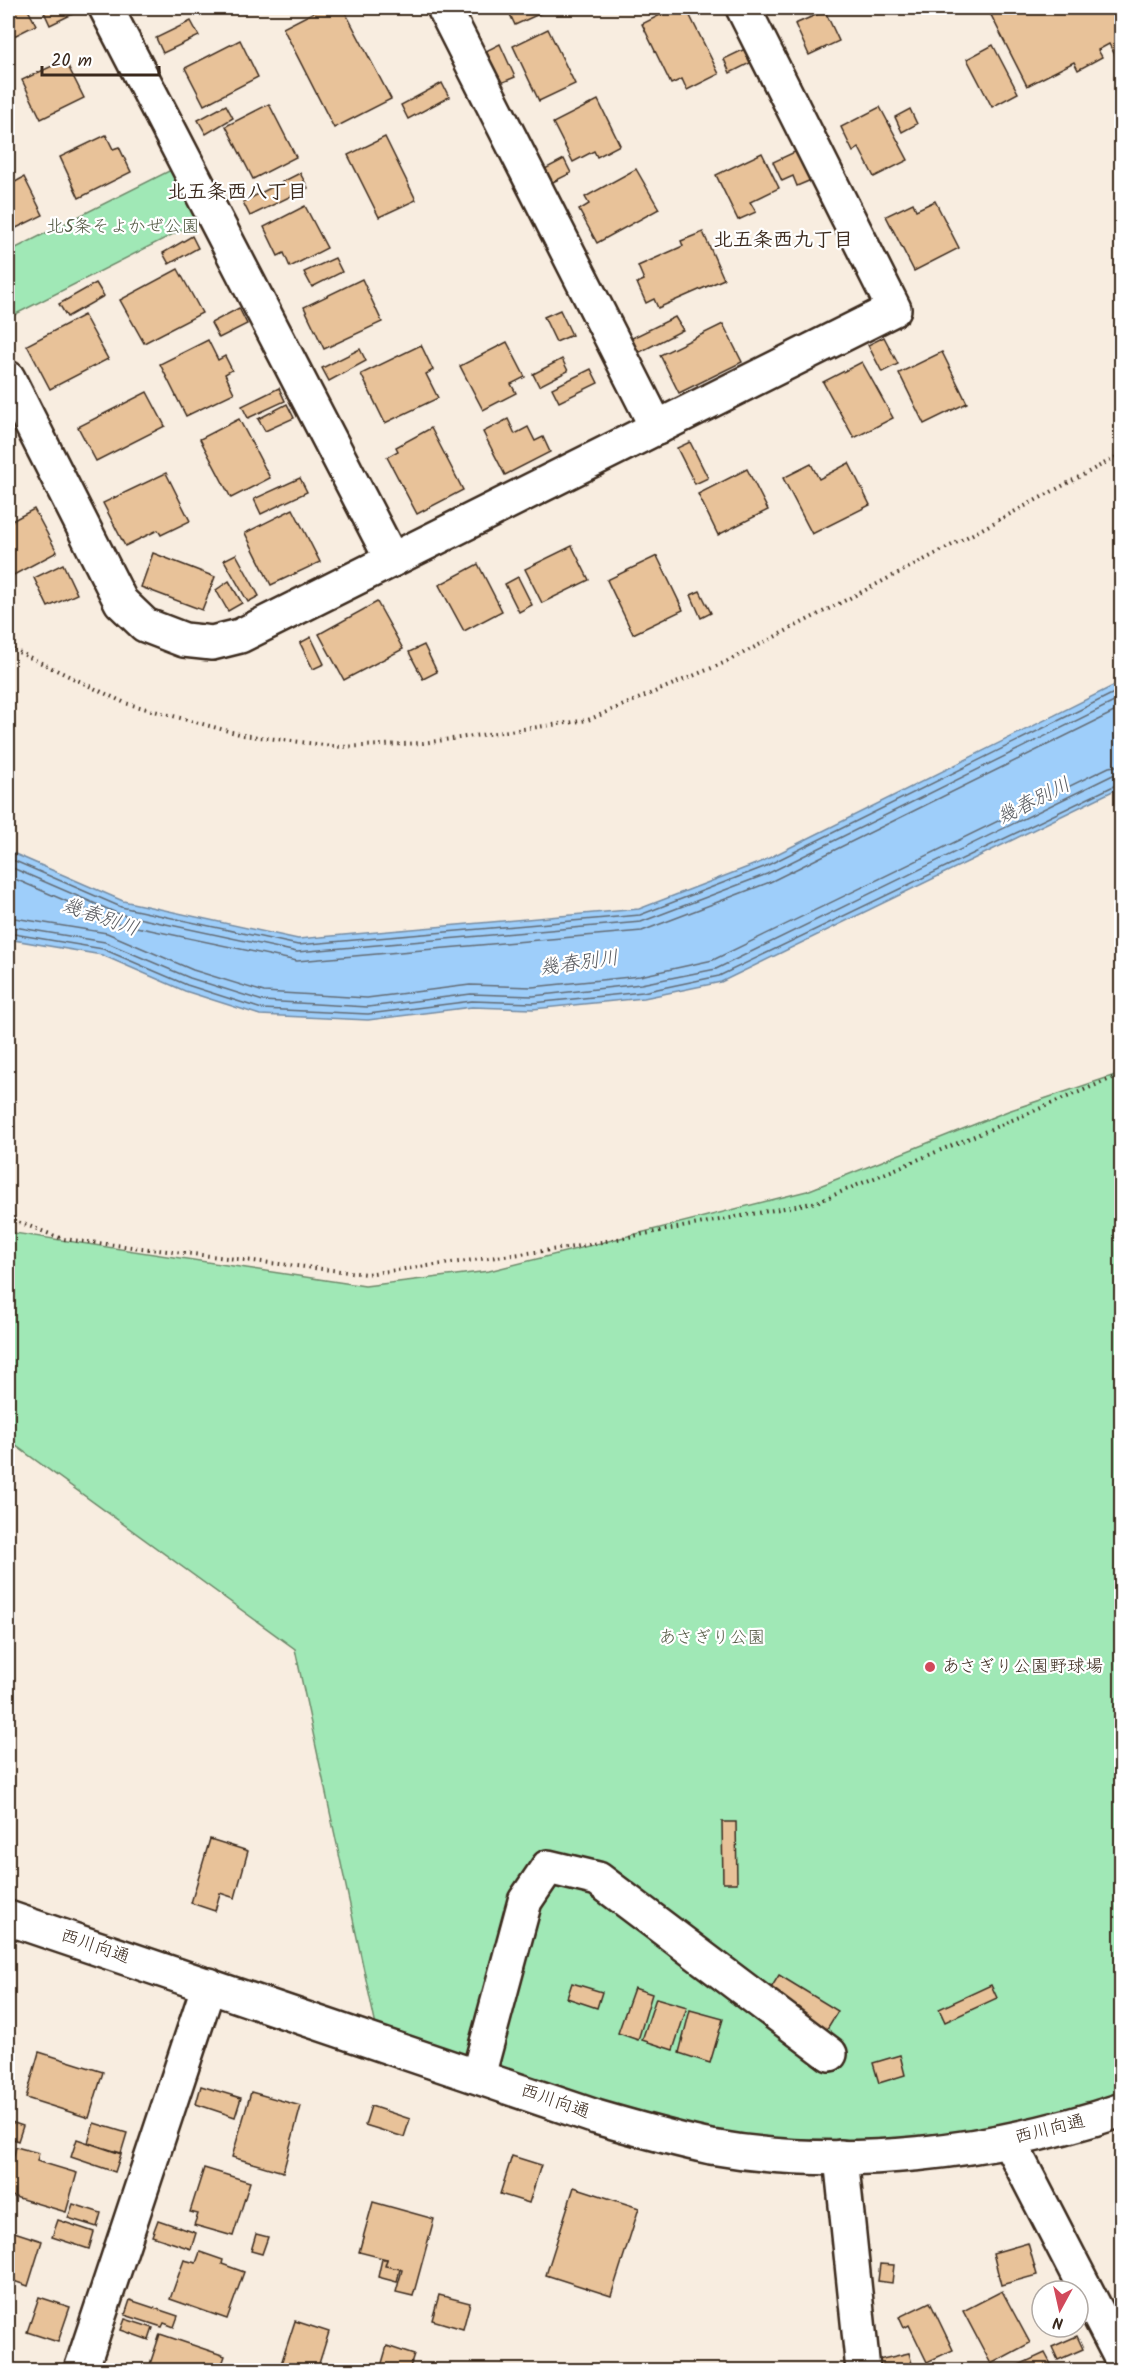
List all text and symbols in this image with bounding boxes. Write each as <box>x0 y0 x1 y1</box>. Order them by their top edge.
scale bar <box>42 39 159 77</box>
text: 20 m <box>51 47 92 76</box>
district label: 北五条西八丁目 <box>167 177 307 209</box>
park label: 北5条そよかぜ公園 <box>46 213 200 242</box>
district label: 北五条西九丁目 <box>713 225 853 257</box>
water label: 幾春別川 <box>991 770 1077 834</box>
water label: 幾春別川 <box>57 890 143 946</box>
water label: 幾春別川 <box>537 943 621 985</box>
park label: あさぎり公園 <box>659 1624 765 1653</box>
place label: あさぎり公園野球場 <box>942 1653 1103 1682</box>
marker: あさぎり公園野球場 <box>923 1660 937 1674</box>
street label: 西川向通 <box>56 1922 134 1972</box>
street label: 西川向通 <box>516 2077 594 2127</box>
street label: 西川向通 <box>1012 2107 1088 2153</box>
north arrow <box>1030 2279 1090 2339</box>
text: N <box>1051 2309 1065 2335</box>

